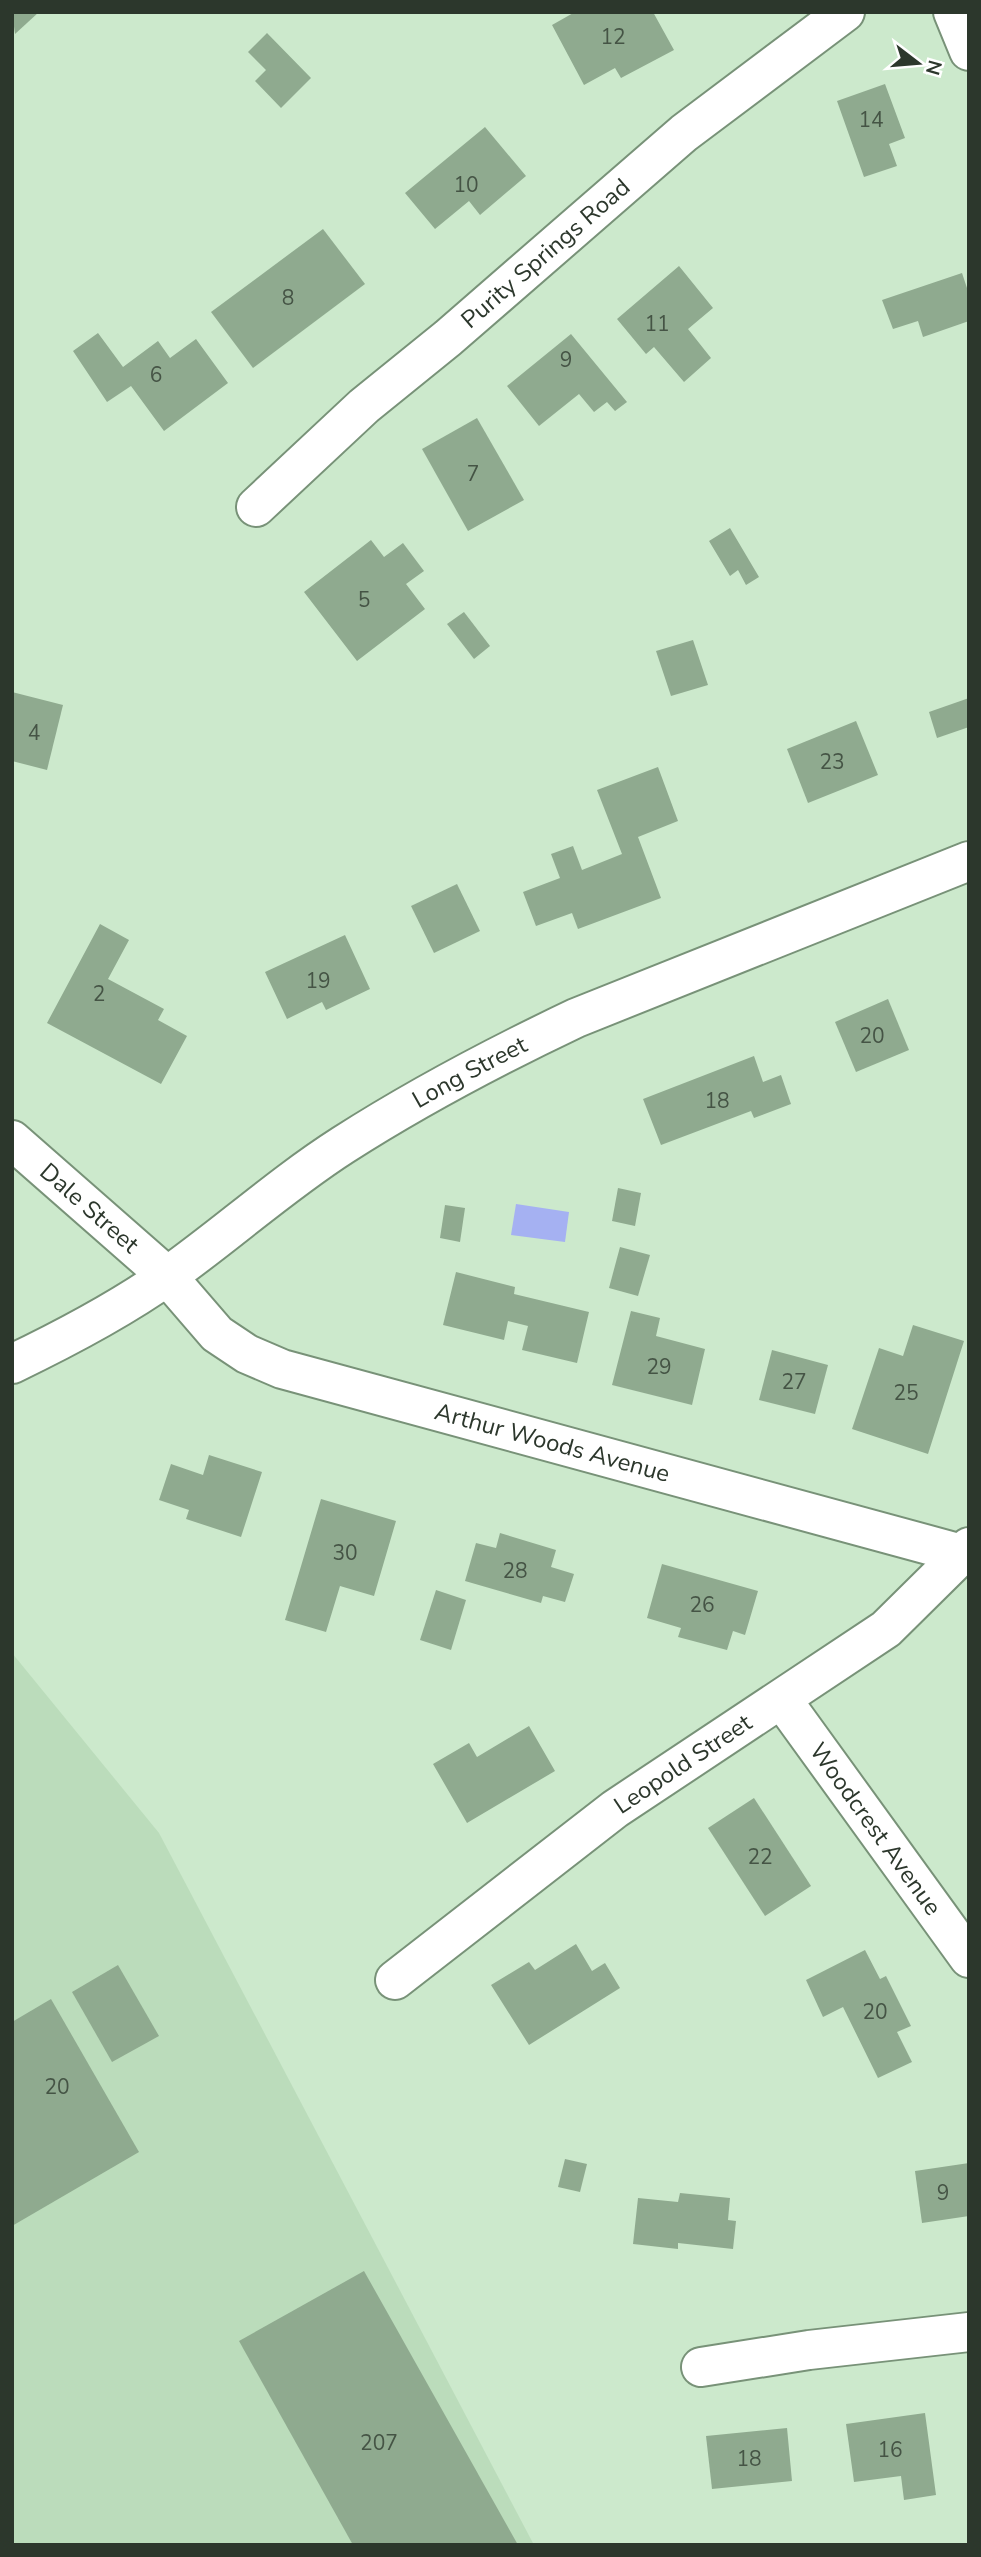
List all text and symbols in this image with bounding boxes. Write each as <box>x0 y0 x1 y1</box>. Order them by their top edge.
house number: 12 <box>600 23 626 51</box>
north arrow <box>883 28 953 98</box>
text: N <box>919 57 948 78</box>
house number: 14 <box>858 106 884 134</box>
house number: 10 <box>453 171 479 199</box>
street label: Purity Springs Road <box>454 171 637 336</box>
house number: 8 <box>282 284 294 312</box>
house number: 11 <box>644 310 670 338</box>
house number: 9 <box>560 346 572 374</box>
house number: 6 <box>150 361 162 389</box>
house number: 7 <box>467 460 479 488</box>
house number: 5 <box>358 586 370 614</box>
house number: 4 <box>28 719 40 747</box>
house number: 23 <box>819 748 845 776</box>
house number: 19 <box>305 967 331 995</box>
house number: 2 <box>93 980 105 1008</box>
house number: 20 <box>859 1022 885 1050</box>
street label: Long Street <box>406 1028 533 1116</box>
house number: 18 <box>704 1087 730 1115</box>
street label: Dale Street <box>33 1156 146 1261</box>
house number: 29 <box>646 1353 672 1381</box>
house number: 27 <box>781 1368 807 1396</box>
house number: 25 <box>893 1379 919 1407</box>
street label: Arthur Woods Avenue <box>431 1395 673 1490</box>
house number: 30 <box>332 1539 358 1567</box>
house number: 28 <box>502 1557 528 1585</box>
house number: 26 <box>689 1591 715 1619</box>
street label: Leopold Street <box>608 1706 758 1821</box>
street label: Woodcrest Avenue <box>802 1736 949 1922</box>
house number: 22 <box>747 1843 773 1871</box>
house number: 20 <box>862 1998 888 2026</box>
house number: 20 <box>44 2073 70 2101</box>
house number: 9 <box>937 2179 949 2207</box>
house number: 207 <box>360 2429 398 2457</box>
house number: 16 <box>877 2436 903 2464</box>
house number: 18 <box>736 2445 762 2473</box>

